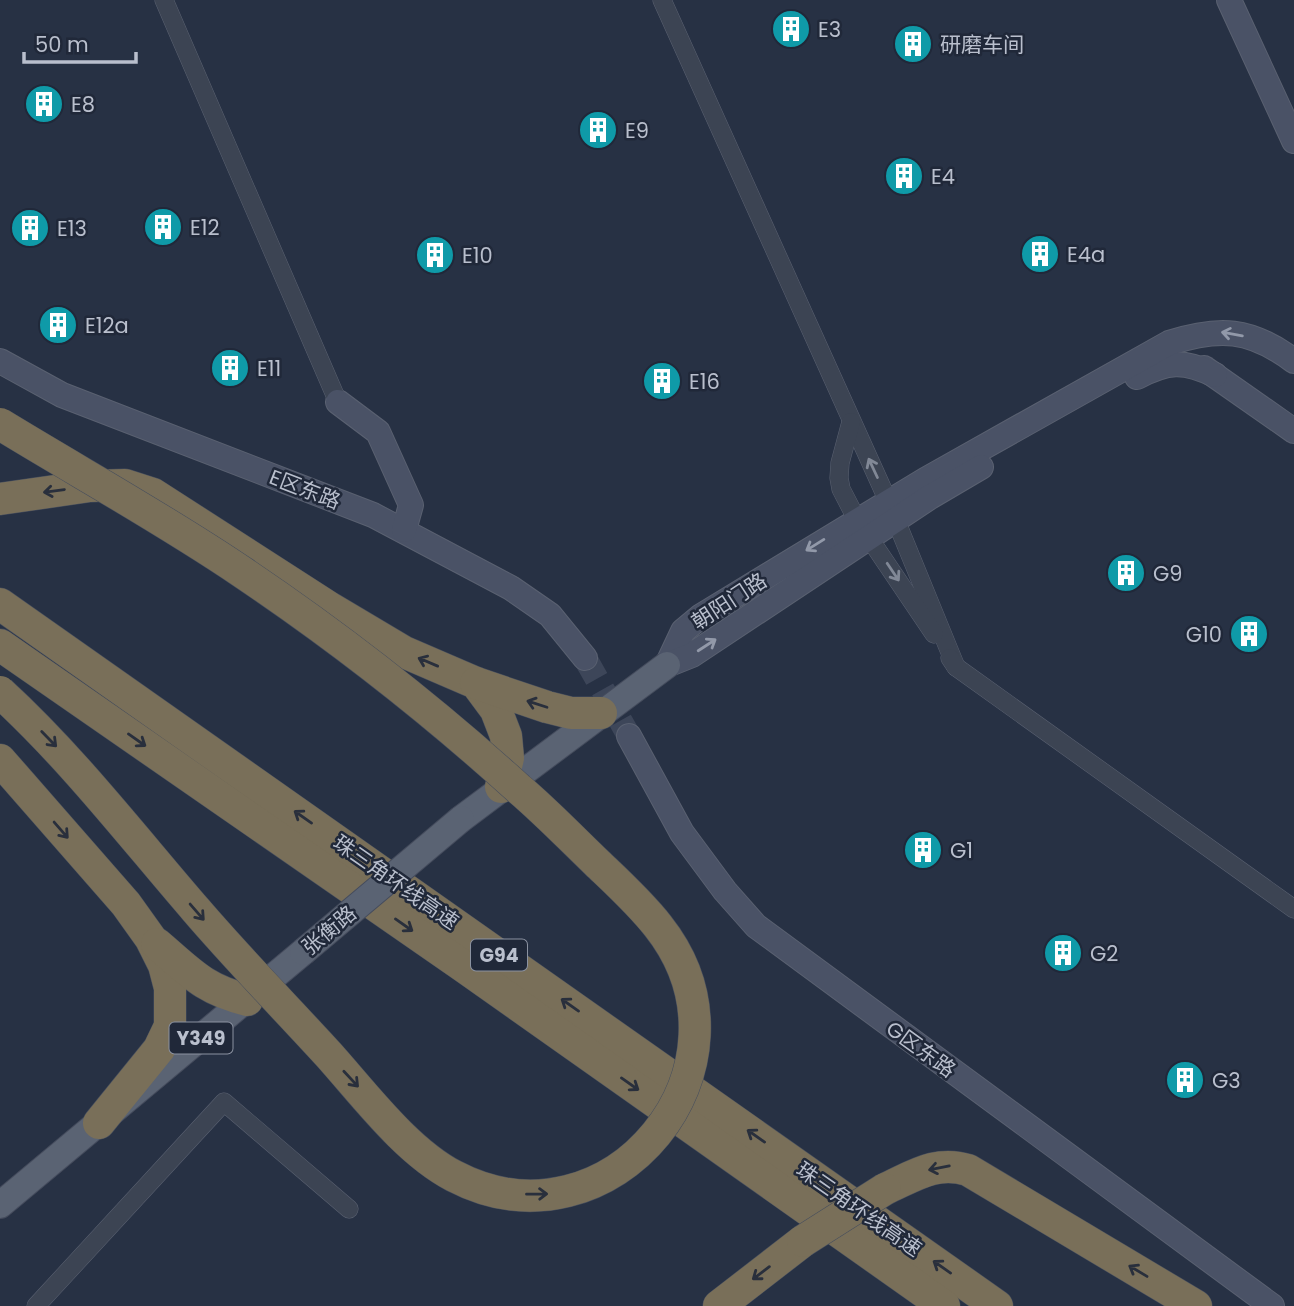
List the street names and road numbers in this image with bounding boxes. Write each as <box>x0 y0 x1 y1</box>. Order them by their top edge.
street label: E区东路 <box>265 462 345 516</box>
street label: 朝阳门路 <box>686 566 772 636</box>
street label: 珠三角环线高速 <box>327 828 465 936</box>
street label: 张衡路 <box>296 899 362 961</box>
road number: G94 <box>471 939 527 970</box>
street label: G区东路 <box>880 1014 962 1084</box>
road number: Y349 <box>170 1022 232 1054</box>
street label: 珠三角环线高速 <box>790 1155 928 1263</box>

